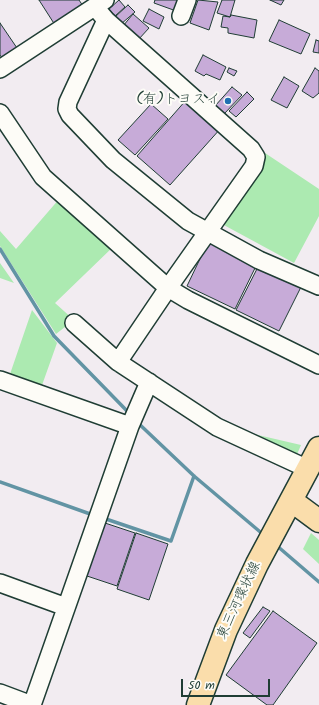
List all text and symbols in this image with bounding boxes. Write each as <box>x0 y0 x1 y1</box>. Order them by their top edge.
place label: (有)トヨスイ <box>136 93 220 109</box>
marker: (有)トヨスイ <box>223 96 233 106</box>
street label: 東三河環状線 <box>215 559 265 643</box>
scale bar <box>183 671 272 697</box>
text: 50 m <box>188 676 215 695</box>

